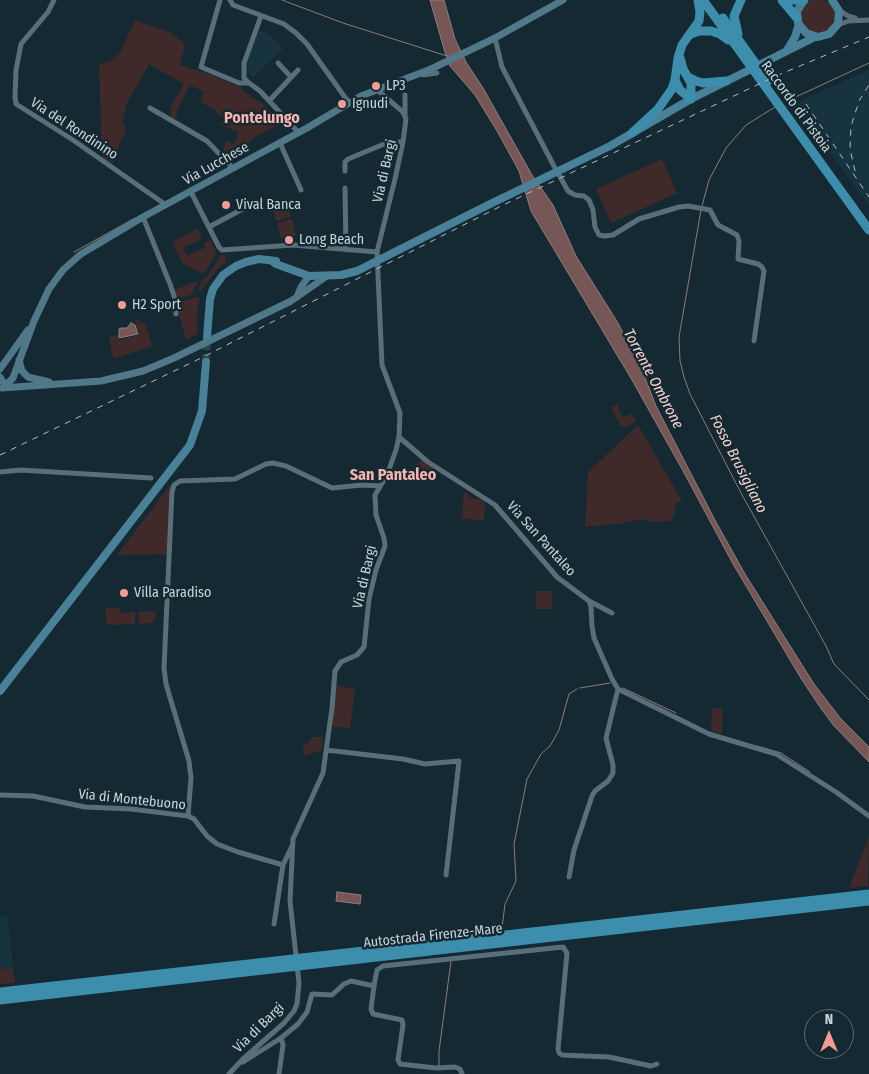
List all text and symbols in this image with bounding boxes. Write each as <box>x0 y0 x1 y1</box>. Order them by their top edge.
street label: Raccordo di Pistoia <box>757 58 835 156</box>
place label: LP3 <box>386 78 406 94</box>
marker: LP3 <box>370 80 382 92</box>
street label: Via del Rondinino <box>27 94 121 164</box>
place label: Ignudi <box>352 96 388 112</box>
marker: Ignudi <box>336 98 348 110</box>
district label: Pontelungo <box>224 109 300 129</box>
street label: Via di Bargi <box>370 138 400 204</box>
street label: Via Lucchese <box>180 139 252 189</box>
place label: Vival Banca <box>236 197 301 213</box>
marker: Vival Banca <box>220 199 232 211</box>
place label: Long Beach <box>299 232 364 248</box>
marker: Long Beach <box>283 234 295 246</box>
place label: H2 Sport <box>132 297 181 313</box>
marker: H2 Sport <box>116 299 128 311</box>
water label: Torrente Ombrone <box>619 326 687 432</box>
water label: Fosso Brusigliano <box>705 412 771 516</box>
district label: San Pantaleo <box>350 466 436 486</box>
street label: Via San Pantaleo <box>503 498 579 580</box>
street label: Via di Bargi <box>350 544 380 610</box>
place label: Villa Paradiso <box>134 585 211 601</box>
marker: Villa Paradiso <box>118 587 130 599</box>
street label: Via di Montebuono <box>77 786 187 814</box>
street label: Autostrada Firenze-Mare <box>363 920 503 952</box>
street label: Via di Bargi <box>230 1000 288 1056</box>
north arrow <box>804 1009 854 1059</box>
text: N <box>825 1011 833 1028</box>

